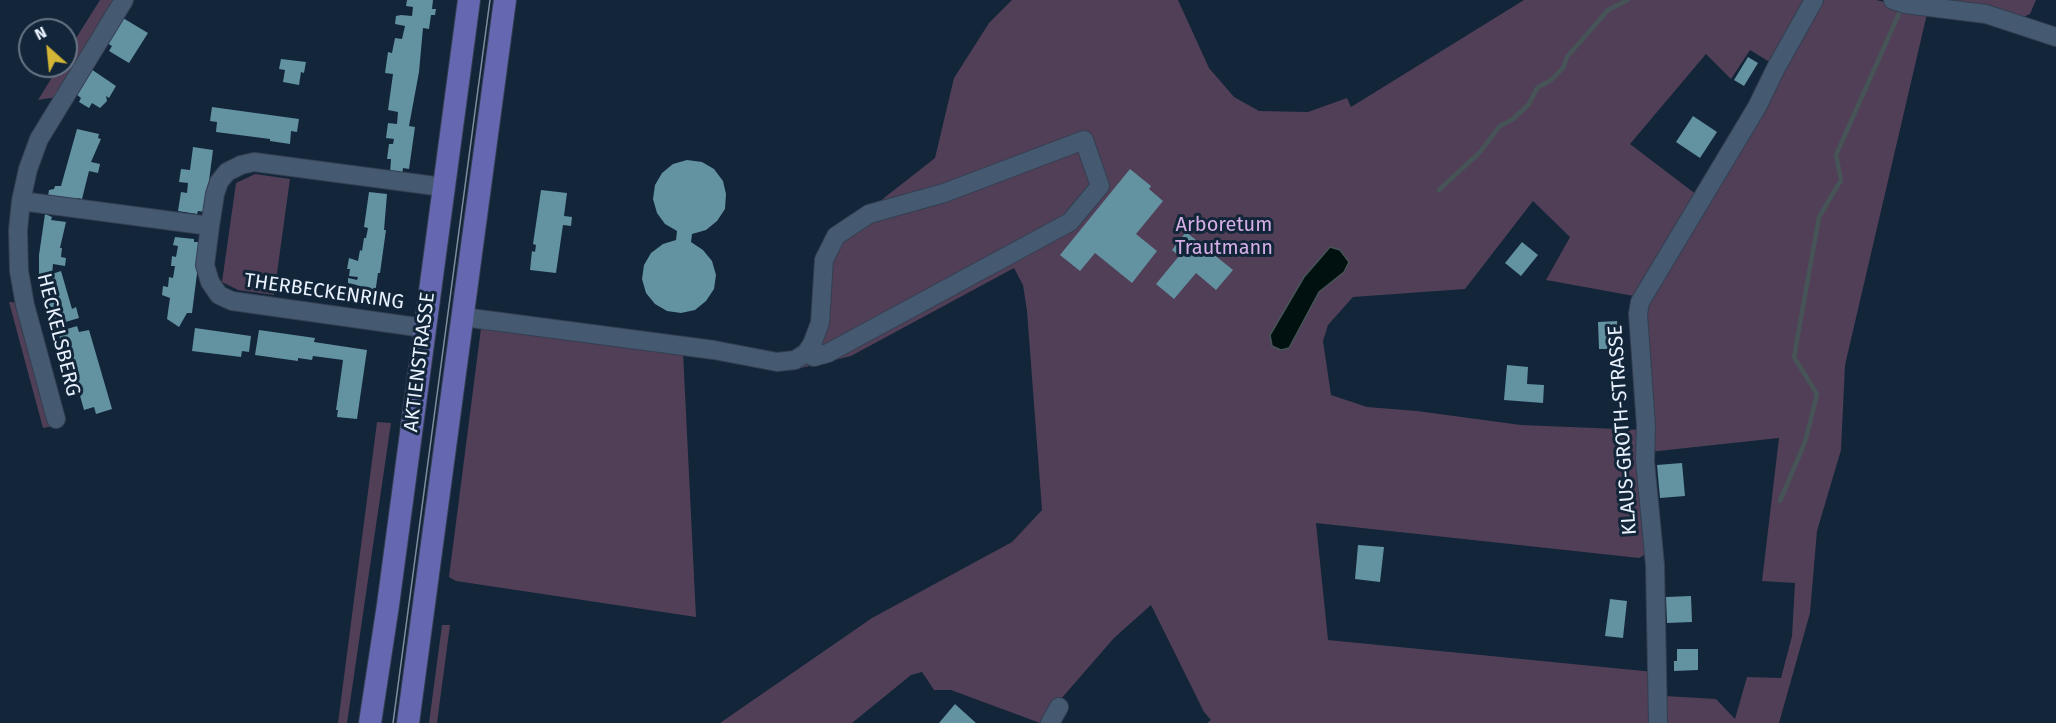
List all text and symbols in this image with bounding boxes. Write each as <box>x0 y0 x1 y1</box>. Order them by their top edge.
north arrow <box>18 18 78 78</box>
text: N <box>31 22 50 44</box>
park label: Arboretum Trautmann <box>1175 213 1273 260</box>
street label: THERBECKENRING <box>243 269 405 315</box>
street label: HECKELSBERG <box>31 271 85 399</box>
street label: AKTIENSTRASSE <box>400 291 440 433</box>
street label: KLAUS-GROTH-STRASSE <box>1604 324 1642 536</box>

